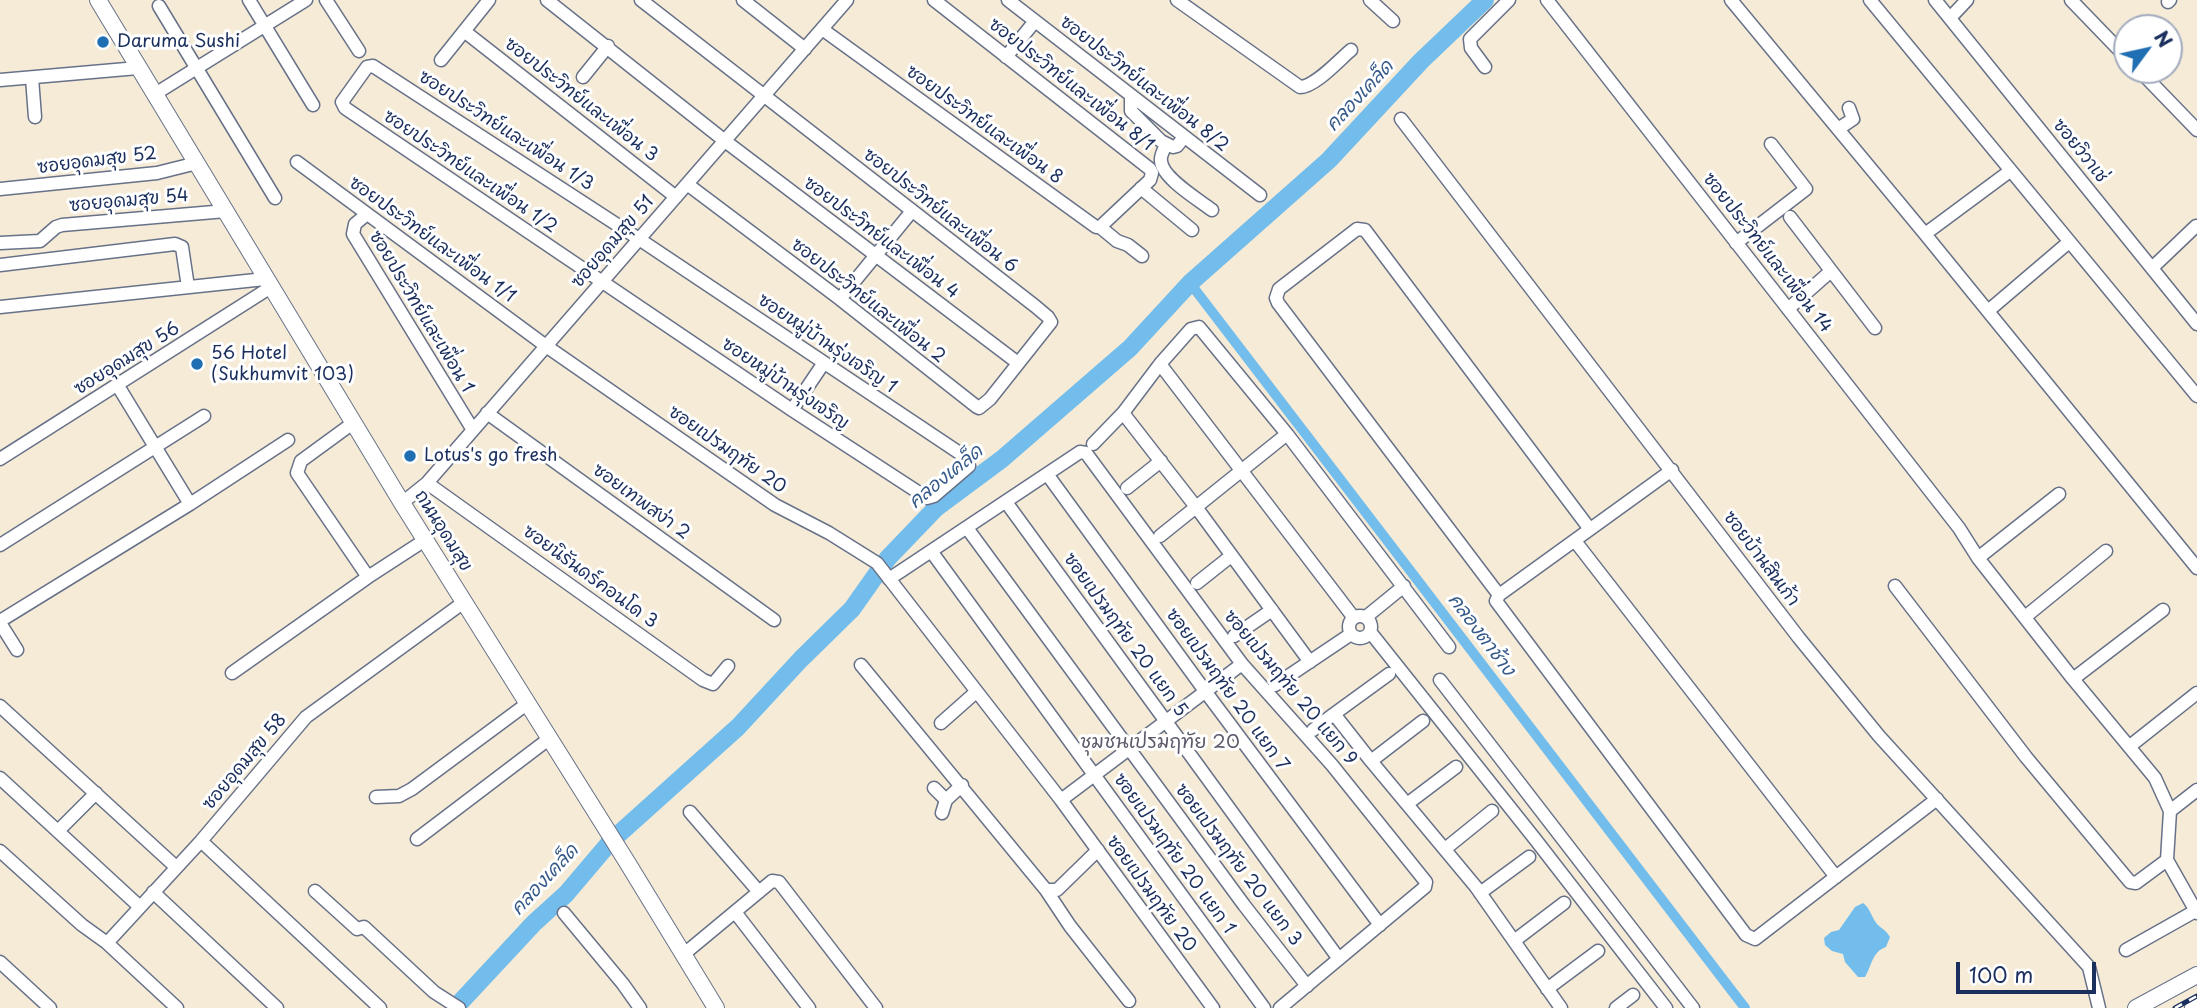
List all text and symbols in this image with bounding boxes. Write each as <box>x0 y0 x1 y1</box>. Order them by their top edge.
street label: ซอยประวิทย์และเพื่อน 8/2 <box>1055 11 1233 157</box>
street label: ซอยประวิทย์และเพื่อน 8/1 <box>984 14 1158 156</box>
north arrow <box>2113 14 2183 84</box>
text: N <box>2148 25 2180 53</box>
place label: Daruma Sushi <box>117 31 240 53</box>
street label: ซอยประวิทย์และเพื่อน 3 <box>500 33 662 167</box>
marker: Daruma Sushi <box>95 34 111 50</box>
water label: คลองเคล็ด <box>1321 56 1399 136</box>
street label: ซอยประวิทย์และเพื่อน 8 <box>901 61 1067 189</box>
street label: ซอยประวิทย์และเพื่อน 1/3 <box>414 66 598 196</box>
street label: ซอยประวิทย์และเพื่อน 1/2 <box>379 106 561 238</box>
street label: ซอยวิวาเช่ <box>2048 115 2112 187</box>
street label: ซอยอุดมสุข 52 <box>36 143 158 179</box>
street label: ซอยประวิทย์และเพื่อน 6 <box>859 144 1021 278</box>
street label: ซอยประวิทย์และเพื่อน 14 <box>1698 169 1836 337</box>
street label: ซอยประวิทย์และเพื่อน 1/1 <box>344 172 520 308</box>
street label: ซอยประวิทย์และเพื่อน 4 <box>799 173 963 303</box>
street label: ซอยอุดมสุข 54 <box>68 185 190 217</box>
street label: ซอยอุดมสุข 51 <box>567 191 659 293</box>
street label: ซอยประวิทย์และเพื่อน 1 <box>364 227 478 397</box>
street label: ซอยประวิทย์และเพื่อน 2 <box>787 234 949 368</box>
street label: ซอยหมู่บ้านรุ่งเจริญ 1 <box>753 290 901 398</box>
street label: ซอยอุดมสุข 56 <box>70 318 184 400</box>
street label: ซอยหมู่บ้านรุ่งเจริญ <box>717 333 853 435</box>
place label: 56 Hotel (Sukhumvit 103) <box>211 343 354 386</box>
marker: 56 Hotel (Sukhumvit 103) <box>189 356 205 372</box>
street label: ซอยเปรมฤทัย 20 <box>664 401 790 499</box>
water label: คลองเคล็ด <box>904 440 988 514</box>
place label: Lotus's go fresh <box>424 445 558 467</box>
marker: Lotus's go fresh <box>402 448 418 464</box>
street label: ซอยเทพสง่า 2 <box>588 459 694 545</box>
street label: ถนนอุดมสุข <box>410 486 476 576</box>
street label: ซอยบ้านสินเก้า <box>1718 507 1804 611</box>
street label: ซอยนิรันดร์คอนโด 3 <box>518 521 662 633</box>
street label: ซอยเปรมฤทัย 20 แยก 5 <box>1058 549 1192 721</box>
water label: คลองตาช้าง <box>1443 589 1519 681</box>
street label: ซอยเปรมฤทัย 20 แยก 7 <box>1161 605 1293 775</box>
street label: ซอยเปรมฤทัย 20 แยก 9 <box>1219 606 1361 770</box>
street label: ซอยอุดมสุข 58 <box>198 709 292 815</box>
district label: ชุมชนเปรมฤทัย 20 <box>1080 732 1240 754</box>
street label: ซอยเปรมฤทัย 20 แยก 1 <box>1108 769 1240 939</box>
street label: ซอยเปรมฤทัย 20 แยก 3 <box>1170 780 1306 950</box>
street label: ซอยเปรมฤทัย 20 <box>1101 832 1201 956</box>
water label: คลองเคล็ด <box>506 840 584 920</box>
scale bar <box>1959 948 2099 992</box>
text: 100 m <box>1969 958 2033 990</box>

